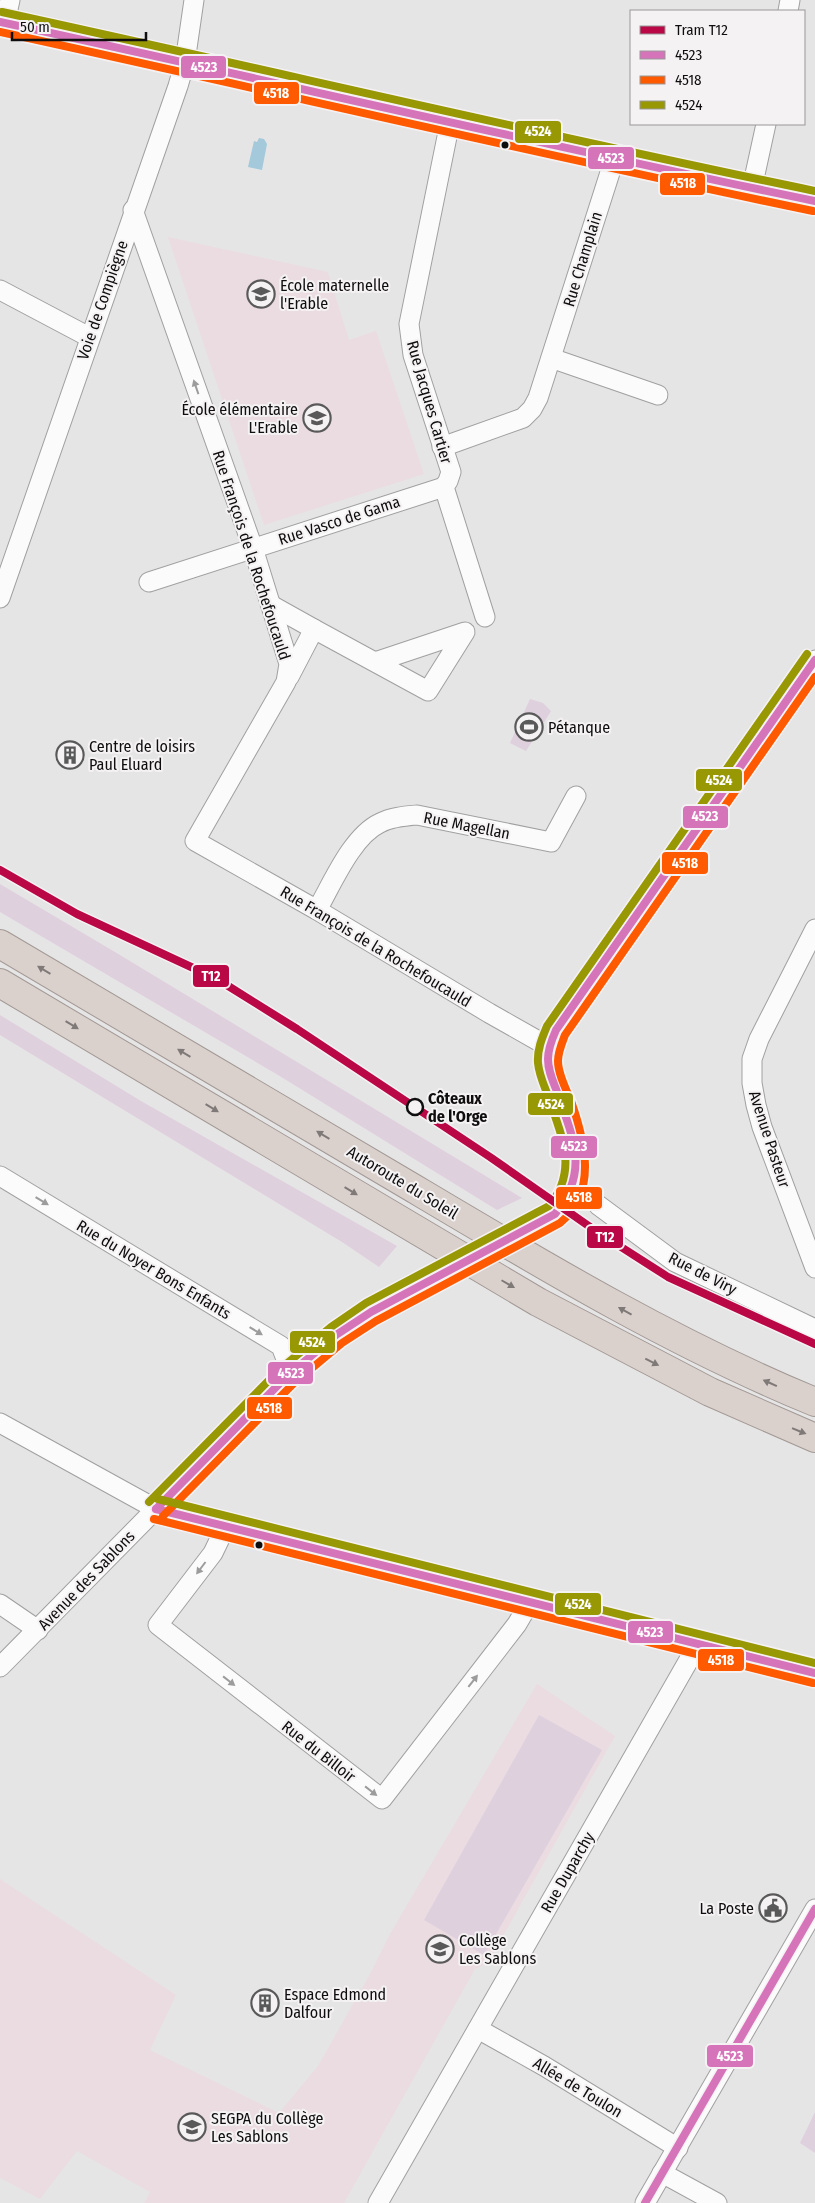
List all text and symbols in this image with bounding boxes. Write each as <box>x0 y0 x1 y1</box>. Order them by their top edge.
scale bar <box>12 10 146 42</box>
legend <box>630 10 805 125</box>
text: 50 m <box>20 18 50 36</box>
text: Tram T12 <box>675 21 728 39</box>
text: 4523 <box>675 46 702 64</box>
line badge: 4523 <box>180 55 227 79</box>
text: 4523 <box>191 59 218 76</box>
text: 4518 <box>675 71 702 89</box>
line badge: 4518 <box>253 81 300 105</box>
text: 4518 <box>263 85 290 102</box>
text: 4524 <box>675 96 702 114</box>
line badge: 4524 <box>514 120 562 144</box>
text: 4524 <box>524 123 552 140</box>
unlabelled marker <box>500 140 510 150</box>
line badge: 4523 <box>587 146 635 170</box>
text: 4523 <box>598 150 625 167</box>
line badge: 4518 <box>659 172 706 196</box>
text: 4518 <box>670 175 697 192</box>
street label: Rue Champlain <box>559 209 606 309</box>
street label: Voie de Compiègne <box>73 238 132 362</box>
place label: École maternelle l'Erable <box>280 276 389 313</box>
school or university icon: École maternelle l'Erable <box>246 279 276 309</box>
street label: Rue Jacques Cartier <box>403 338 456 466</box>
one-way arrow <box>192 379 199 394</box>
place label: École élémentaire L'Erable <box>181 400 298 437</box>
school or university icon: École élémentaire L'Erable <box>302 403 332 433</box>
street label: Rue François de la Rochefoucauld <box>209 448 294 662</box>
street label: Rue Vasco de Gama <box>276 492 403 549</box>
sports icon: Pétanque <box>514 712 544 742</box>
place label: Pétanque <box>548 718 610 737</box>
place label: Centre de loisirs Paul Eluard <box>89 737 195 774</box>
building icon: Centre de loisirs Paul Eluard <box>55 740 85 770</box>
line badge: 4524 <box>695 768 743 792</box>
text: 4524 <box>705 772 733 789</box>
line badge: 4523 <box>682 805 729 829</box>
street label: Rue Magellan <box>422 808 512 843</box>
text: 4523 <box>692 808 719 825</box>
line badge: 4518 <box>661 851 709 875</box>
text: 4518 <box>672 855 699 872</box>
street label: Rue François de la Rochefoucauld <box>277 882 475 1011</box>
line badge: T12 <box>192 964 230 988</box>
one-way arrow <box>37 965 50 974</box>
text: T12 <box>201 968 221 985</box>
one-way arrow <box>66 1021 79 1030</box>
one-way arrow <box>177 1048 190 1057</box>
street label: Avenue Pasteur <box>745 1088 794 1190</box>
place label: Côteaux de l'Orge <box>428 1089 487 1126</box>
line badge: 4524 <box>527 1092 574 1116</box>
text: 4524 <box>537 1096 565 1113</box>
marker: Côteaux de l'Orge <box>406 1098 424 1116</box>
one-way arrow <box>205 1104 218 1113</box>
one-way arrow <box>317 1131 330 1140</box>
line badge: 4523 <box>550 1135 598 1159</box>
text: 4523 <box>561 1138 588 1155</box>
street label: Autoroute du Soleil <box>344 1142 462 1223</box>
line badge: 4518 <box>555 1186 603 1210</box>
one-way arrow <box>345 1187 358 1196</box>
text: 4518 <box>566 1189 593 1206</box>
one-way arrow <box>35 1197 48 1206</box>
street label: Rue du Noyer Bons Enfants <box>73 1216 235 1323</box>
line badge: T12 <box>586 1225 624 1249</box>
text: T12 <box>595 1229 615 1246</box>
street label: Rue de Viry <box>666 1248 741 1299</box>
one-way arrow <box>501 1279 514 1288</box>
one-way arrow <box>618 1306 631 1315</box>
one-way arrow <box>249 1326 262 1335</box>
line badge: 4524 <box>289 1330 336 1354</box>
text: 4524 <box>298 1334 326 1351</box>
one-way arrow <box>645 1358 659 1366</box>
line badge: 4523 <box>267 1361 314 1385</box>
text: 4523 <box>278 1365 305 1382</box>
one-way arrow <box>763 1378 777 1386</box>
line badge: 4518 <box>246 1396 293 1420</box>
text: 4518 <box>256 1400 283 1417</box>
one-way arrow <box>792 1428 806 1436</box>
street label: Avenue des Sablons <box>34 1527 139 1634</box>
unlabelled marker <box>254 1540 264 1550</box>
one-way arrow <box>196 1561 207 1574</box>
line badge: 4524 <box>554 1592 602 1616</box>
text: 4524 <box>564 1596 592 1613</box>
line badge: 4523 <box>627 1620 674 1644</box>
text: 4523 <box>637 1624 664 1641</box>
line badge: 4518 <box>697 1648 745 1672</box>
text: 4518 <box>708 1652 735 1669</box>
one-way arrow <box>222 1675 235 1686</box>
one-way arrow <box>467 1675 478 1688</box>
street label: Rue du Billoir <box>278 1717 360 1786</box>
one-way arrow <box>364 1786 377 1797</box>
street label: Rue Duparchy <box>537 1828 599 1916</box>
public building icon: La Poste <box>758 1893 788 1923</box>
place label: La Poste <box>699 1899 754 1918</box>
place label: Collège Les Sablons <box>459 1931 537 1968</box>
school or university icon: Collège Les Sablons <box>425 1934 455 1964</box>
place label: Espace Edmond Dalfour <box>284 1985 386 2022</box>
building icon: Espace Edmond Dalfour <box>250 1988 280 2018</box>
line badge: 4523 <box>706 2044 754 2068</box>
text: 4523 <box>717 2048 744 2065</box>
street label: Allée de Toulon <box>530 2053 626 2122</box>
place label: SEGPA du Collège Les Sablons <box>211 2109 323 2146</box>
school or university icon: SEGPA du Collège Les Sablons <box>177 2112 207 2142</box>

